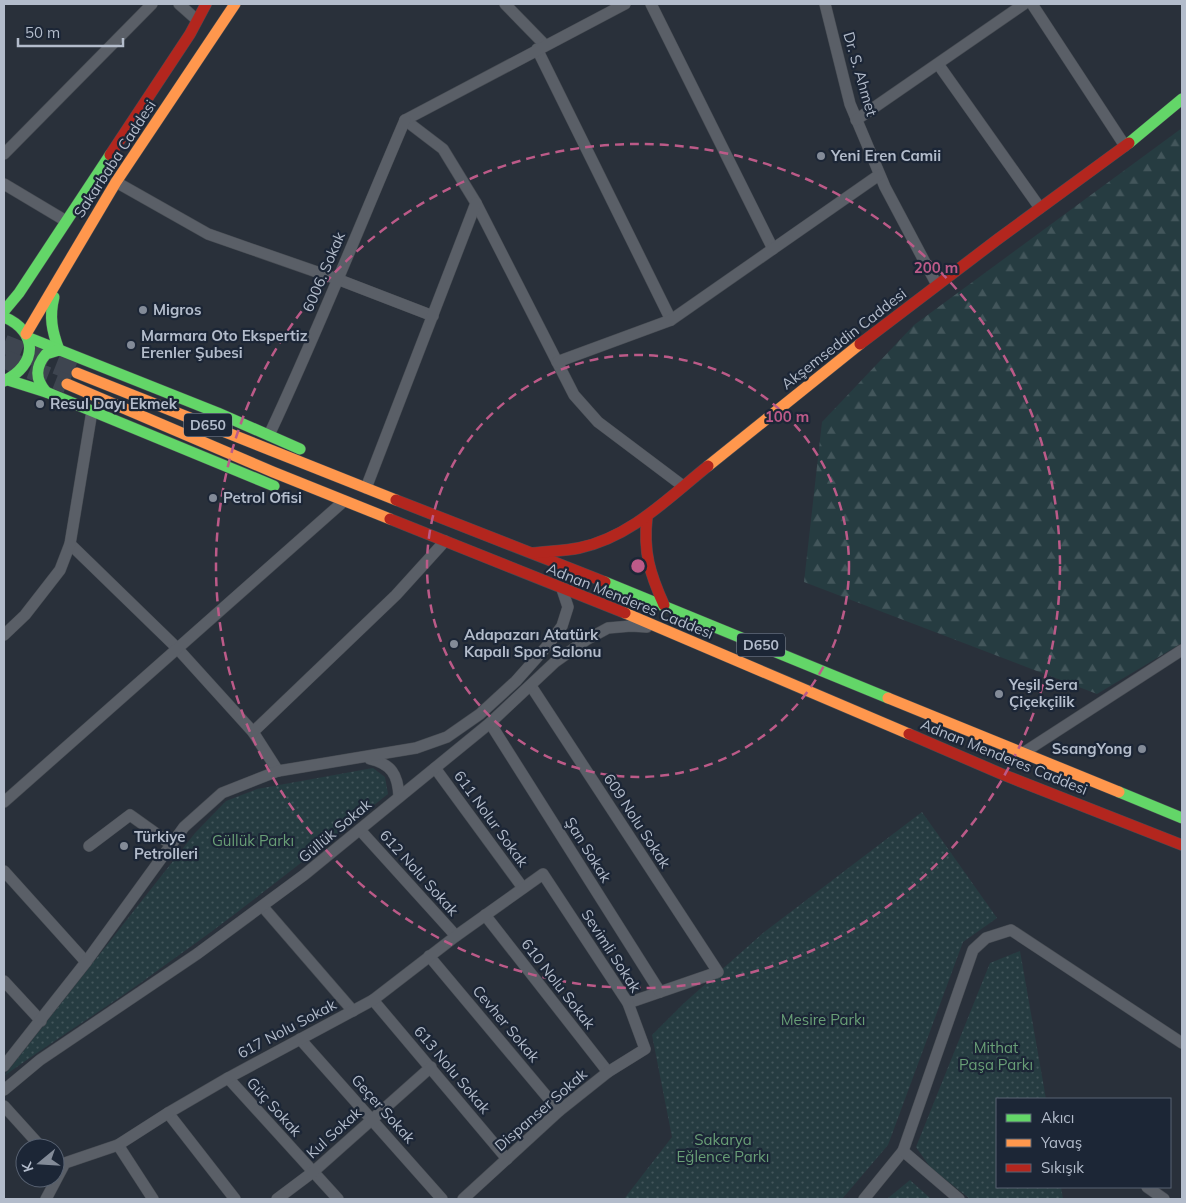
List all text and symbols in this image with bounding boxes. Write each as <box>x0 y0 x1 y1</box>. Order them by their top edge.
scale bar <box>18 15 122 47</box>
text: 50 m <box>25 23 60 42</box>
street label: Dr. S. Ahmet <box>839 30 882 118</box>
street label: Sakarbaba Caddesi <box>69 96 160 221</box>
place label: Yeni Eren Camii <box>830 146 941 165</box>
marker: Yeni Eren Camii <box>815 150 827 162</box>
street label: 6006. Sokak <box>298 228 349 315</box>
text: 200 m <box>914 258 958 277</box>
street label: Akşemseddin Caddesi <box>777 284 910 393</box>
place label: Migros <box>153 300 201 319</box>
marker: Migros <box>137 304 149 316</box>
place label: Marmara Oto Ekspertiz Erenler Şubesi <box>141 326 308 362</box>
marker: Marmara Oto Ekspertiz Erenler Şubesi <box>125 339 137 351</box>
place label: Resul Dayı Ekmek <box>50 394 178 413</box>
marker: Resul Dayı Ekmek <box>34 398 46 410</box>
text: 100 m <box>765 407 809 426</box>
road number: D650 <box>184 414 232 436</box>
place label: Petrol Ofisi <box>223 488 302 507</box>
marker: Petrol Ofisi <box>207 492 219 504</box>
centre of rings <box>629 557 647 575</box>
street label: Adnan Menderes Caddesi <box>544 558 716 643</box>
place label: Adapazarı Atatürk Kapalı Spor Salonu <box>464 625 601 661</box>
road number: D650 <box>737 634 785 656</box>
marker: Adapazarı Atatürk Kapalı Spor Salonu <box>448 638 460 650</box>
place label: Yeşil Sera Çiçekçilik <box>1008 675 1078 711</box>
marker: Yeşil Sera Çiçekçilik <box>993 688 1005 700</box>
street label: Adnan Menderes Caddesi <box>918 714 1090 799</box>
place label: SsangYong <box>1052 739 1132 758</box>
marker: SsangYong <box>1136 743 1148 755</box>
street label: 611 Nolur Sokak <box>450 767 533 871</box>
street label: 609 Nolu Sokak <box>600 770 675 872</box>
street label: Güllük Sokak <box>294 794 375 867</box>
street label: Şan Sokak <box>561 814 616 886</box>
street label: 612 Nolu Sokak <box>376 826 463 920</box>
place label: Türkiye Petrolleri <box>134 827 198 863</box>
park label: Güllük Parkı <box>212 831 294 850</box>
marker: Türkiye Petrolleri <box>118 840 130 852</box>
street label: Sevimli Sokak <box>577 906 646 996</box>
street label: 610 Nolu Sokak <box>517 935 600 1033</box>
street label: Cevher Sokak <box>469 981 544 1066</box>
street label: 617 Nolu Sokak <box>234 994 340 1063</box>
park label: Mesire Parkı <box>781 1010 865 1029</box>
street label: 613 Nolu Sokak <box>410 1022 495 1118</box>
park label: Mithat Paşa Parkı <box>959 1038 1033 1074</box>
street label: Dispanser Sokak <box>491 1064 591 1155</box>
street label: Geçer Sokak <box>347 1070 419 1147</box>
street label: Güç Sokak <box>243 1073 306 1140</box>
legend <box>996 1098 1171 1188</box>
street label: Kul Sokak <box>302 1103 365 1162</box>
text: Akıcı <box>1041 1108 1074 1127</box>
park label: Sakarya Eğlence Parkı <box>677 1130 769 1166</box>
text: Yavaş <box>1040 1133 1082 1152</box>
north arrow <box>15 1138 65 1188</box>
text: Sıkışık <box>1041 1158 1084 1177</box>
text: K <box>17 1159 38 1174</box>

